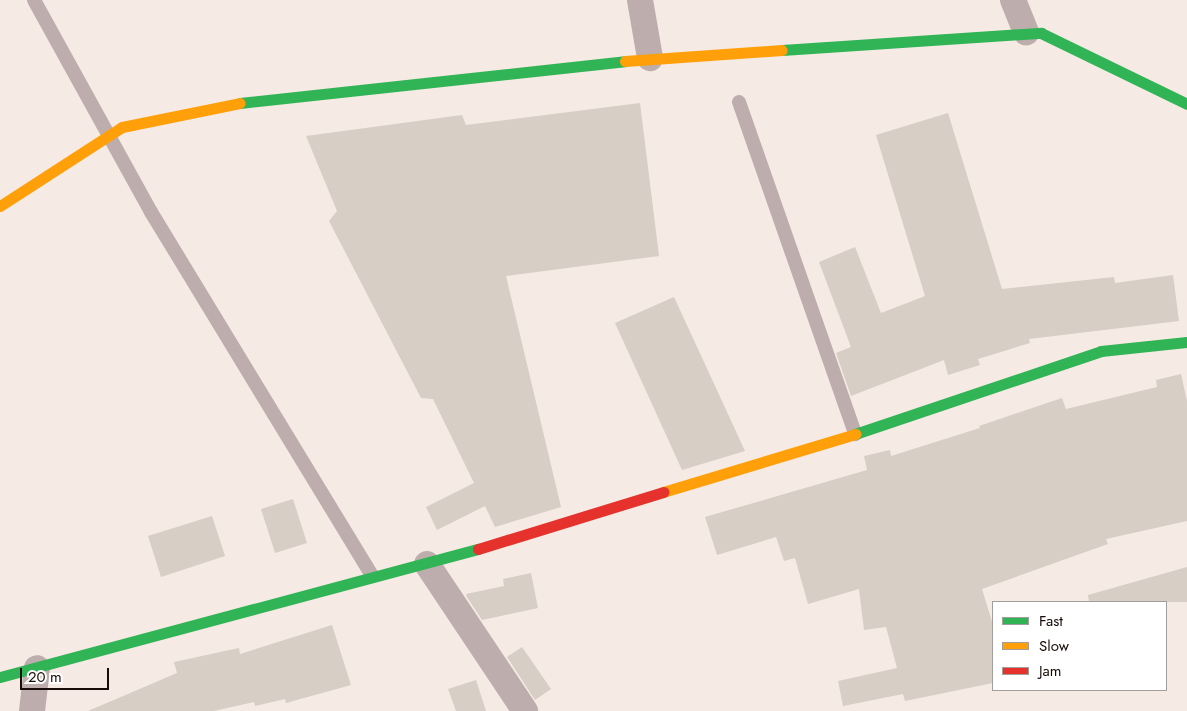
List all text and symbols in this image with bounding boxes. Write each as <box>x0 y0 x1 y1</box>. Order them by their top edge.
legend <box>992 601 1167 691</box>
text: Fast <box>1039 610 1063 632</box>
text: Slow <box>1039 635 1069 657</box>
scale bar <box>22 658 111 690</box>
text: Jam <box>1039 660 1062 682</box>
text: 20 m <box>28 666 62 688</box>

